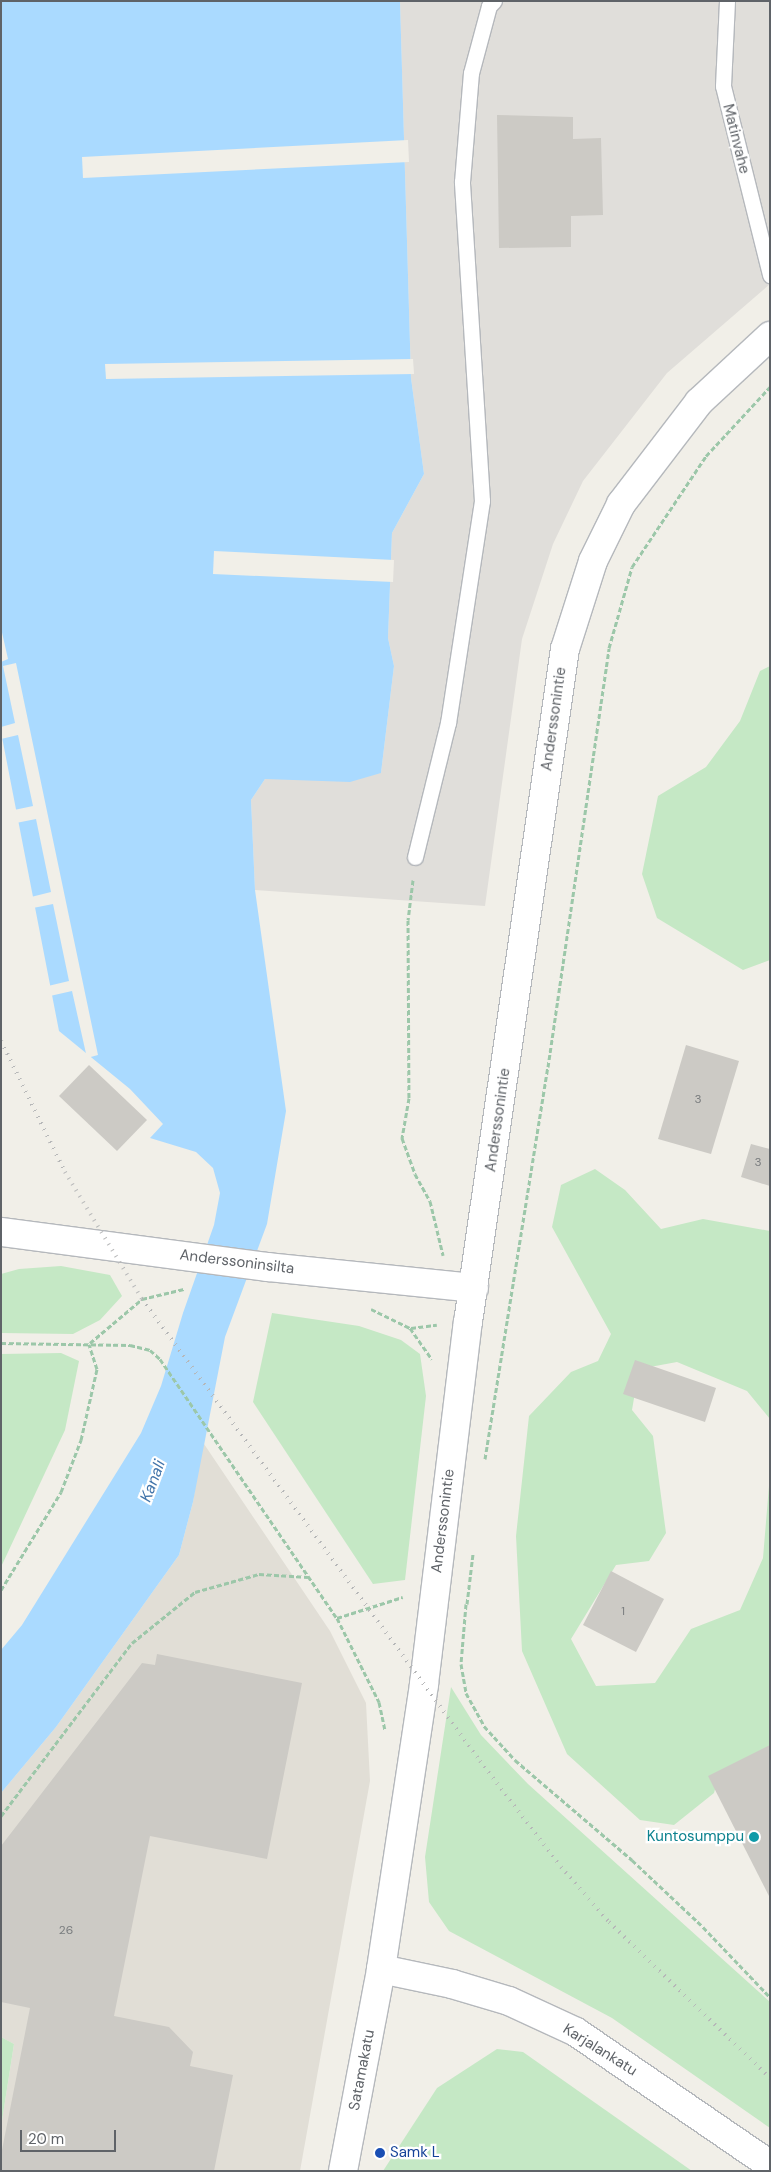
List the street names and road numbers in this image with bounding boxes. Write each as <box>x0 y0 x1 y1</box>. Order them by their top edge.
street label: Matinvahe <box>719 102 753 176</box>
street label: Anderssonintie <box>538 666 570 772</box>
street label: Anderssonintie <box>482 1067 514 1173</box>
street label: Anderssoninsilta <box>179 1246 295 1278</box>
street label: Anderssonintie <box>428 1468 458 1574</box>
street label: Karjalankatu <box>560 2020 640 2080</box>
street label: Satamakatu <box>345 2028 379 2112</box>

